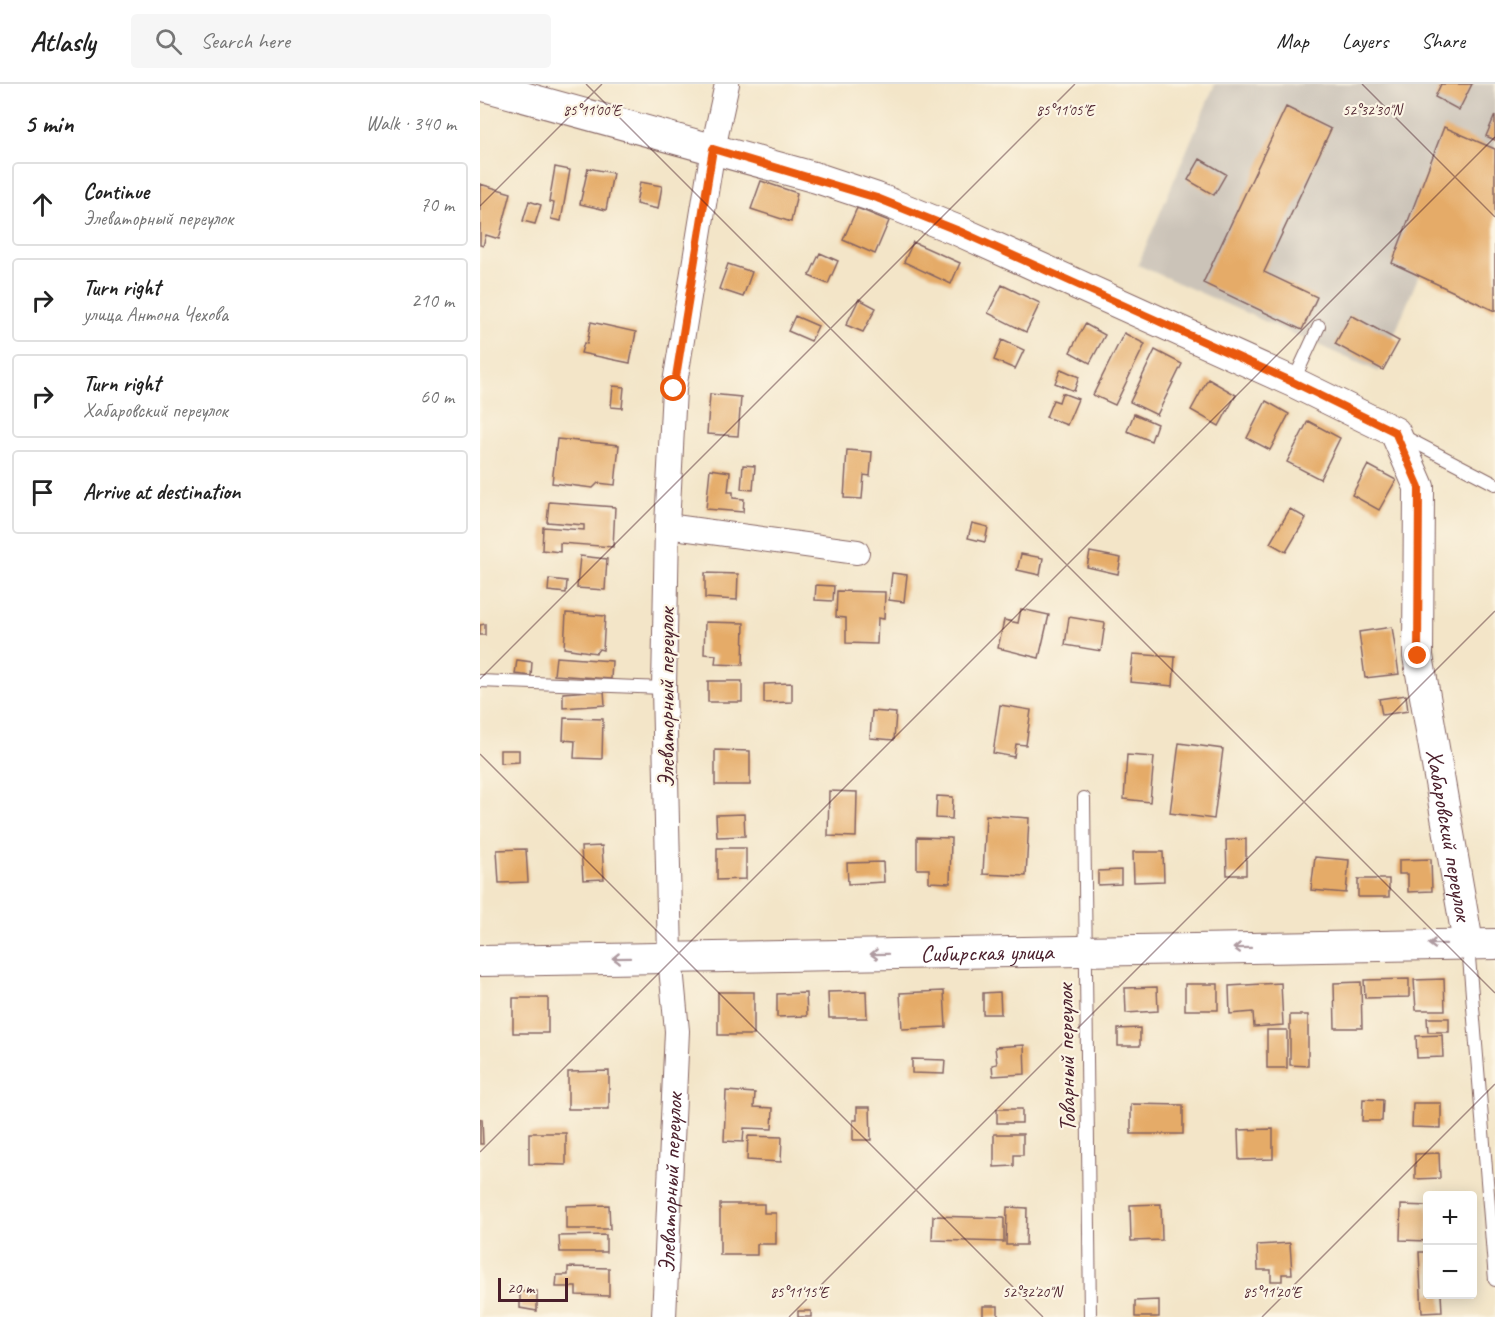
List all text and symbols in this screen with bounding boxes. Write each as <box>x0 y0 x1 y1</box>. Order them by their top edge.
search box <box>131 14 551 68</box>
text: Atlasly <box>30 24 95 59</box>
icon: search <box>152 25 185 58</box>
text: Search here <box>200 27 290 55</box>
text: Map <box>1276 28 1309 54</box>
text: Layers <box>1342 28 1388 54</box>
text: Share <box>1421 28 1465 54</box>
text: 85°11'00"E <box>563 101 623 120</box>
text: 85°11'05"E <box>1036 101 1096 120</box>
text: 52°32'30"N <box>1342 101 1405 120</box>
text: 5 min <box>24 107 73 140</box>
text: Walk · 340 m <box>366 111 456 136</box>
text: Continue <box>83 178 149 206</box>
icon: ahead <box>26 188 59 221</box>
text: 70 m <box>420 192 454 217</box>
text: Элеваторный переулок <box>83 206 233 231</box>
text: Turn right <box>83 274 160 302</box>
icon: right <box>26 284 59 317</box>
text: 210 m <box>411 288 454 313</box>
text: улица Антона Чехова <box>83 302 228 327</box>
text: Turn right <box>83 370 160 398</box>
route start <box>660 375 686 401</box>
icon: right <box>26 380 59 413</box>
text: 60 m <box>420 384 454 409</box>
text: Хабаровский переулок <box>83 398 228 423</box>
icon: arrive <box>26 476 59 509</box>
text: Arrive at destination <box>83 478 240 506</box>
street label: Элеваторный переулок <box>651 606 681 788</box>
route end <box>1404 642 1430 668</box>
street label: Хабаровский переулок <box>1419 747 1479 925</box>
street label: Сибирская улица <box>920 936 1055 969</box>
one-way arrow <box>1427 938 1447 950</box>
one-way arrow <box>1232 942 1252 954</box>
one-way arrow <box>869 948 889 960</box>
one-way arrow <box>611 953 631 964</box>
street label: Товарный переулок <box>1050 982 1082 1132</box>
street label: Элеваторный переулок <box>651 1090 689 1274</box>
map controls <box>1423 1191 1477 1299</box>
button: + <box>1423 1191 1477 1245</box>
button: − <box>1423 1245 1477 1299</box>
scale bar <box>498 1275 568 1302</box>
text: 20 m <box>507 1278 534 1298</box>
text: 85°11'15"E <box>770 1283 830 1302</box>
text: 52°32'20"N <box>1002 1283 1065 1302</box>
text: 85°11'20"E <box>1243 1283 1303 1302</box>

